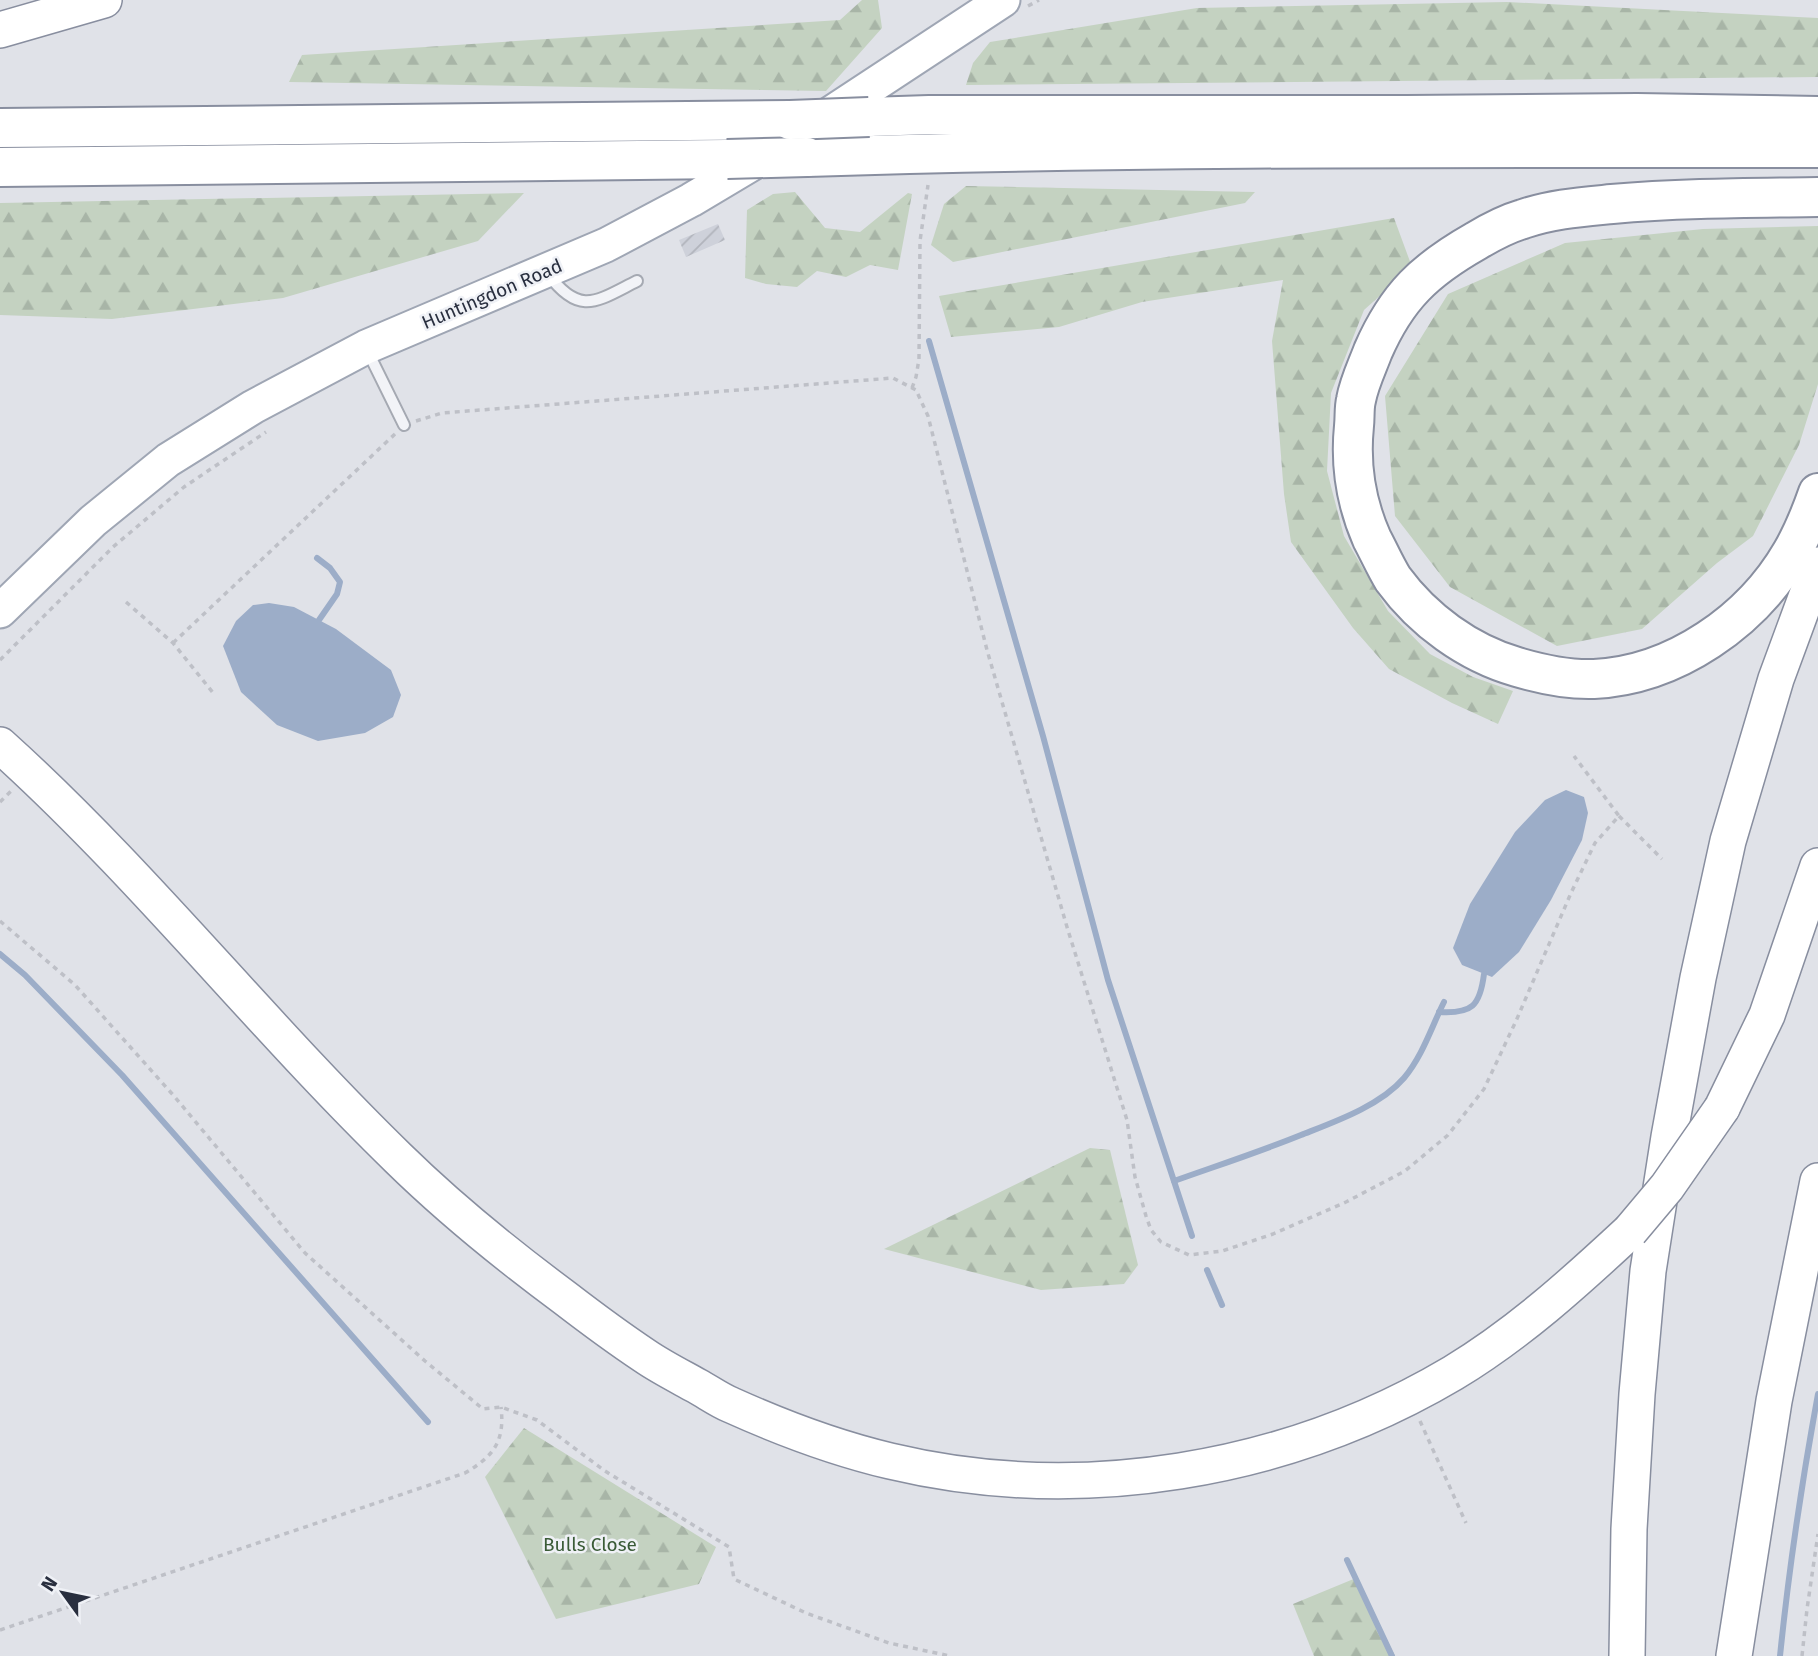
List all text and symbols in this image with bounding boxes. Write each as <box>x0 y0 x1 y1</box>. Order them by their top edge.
street label: Huntingdon Road <box>418 254 566 334</box>
park label: Bulls Close <box>543 1533 637 1556</box>
north arrow <box>28 1558 98 1628</box>
text: N <box>36 1572 62 1596</box>

